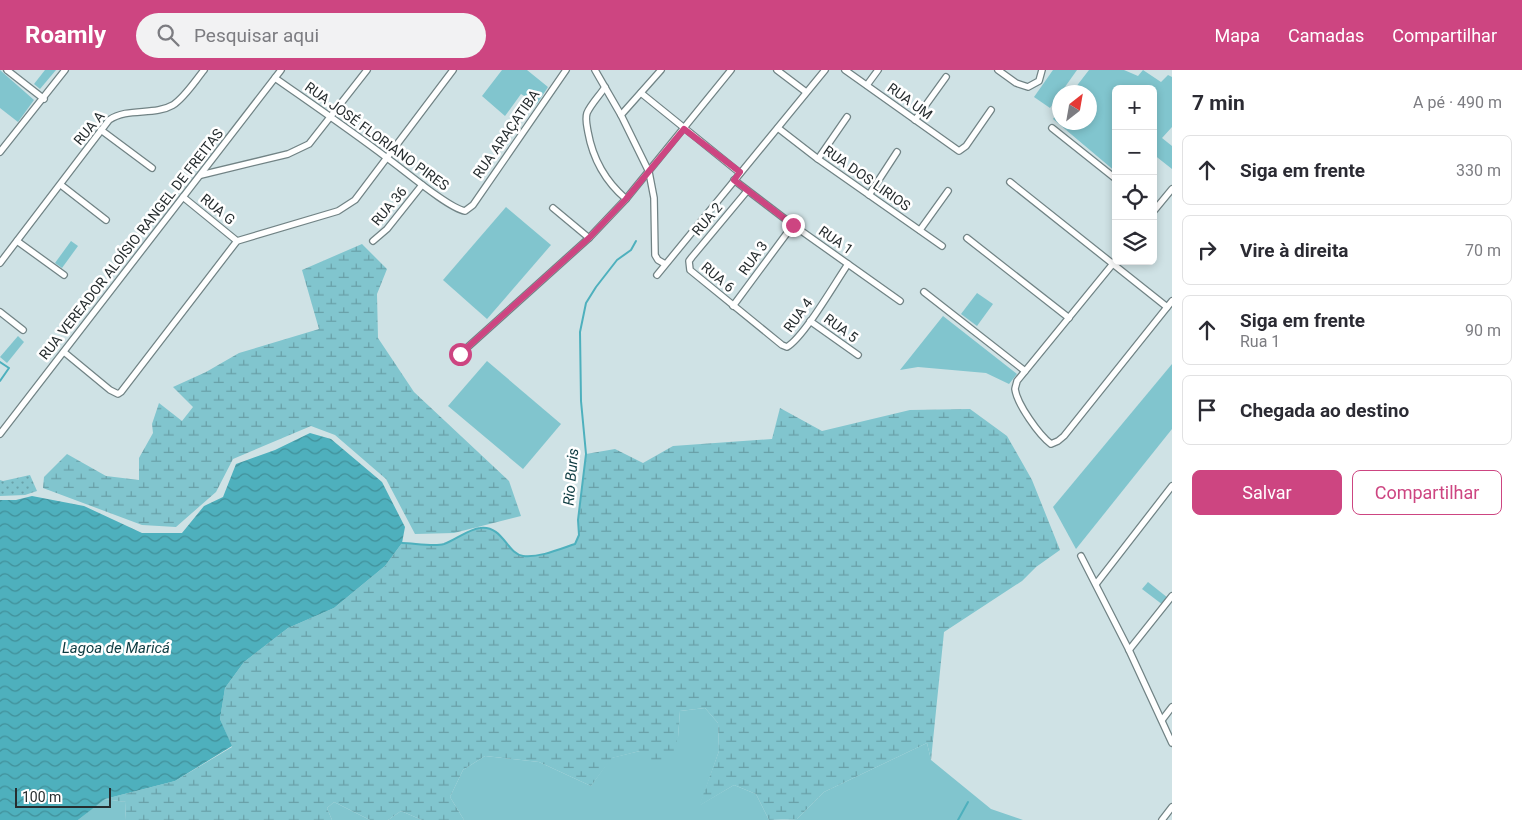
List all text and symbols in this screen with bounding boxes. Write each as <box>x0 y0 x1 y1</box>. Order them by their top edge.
search box <box>136 13 486 58</box>
text: Roamly <box>25 21 106 49</box>
icon: search <box>154 21 182 49</box>
text: Pesquisar aqui <box>194 24 319 47</box>
text: Mapa <box>1215 25 1260 46</box>
text: Camadas <box>1288 25 1364 46</box>
text: Compartilhar <box>1392 25 1497 46</box>
street label: RUA JOSÉ FLORIANO PIRES <box>302 78 453 194</box>
street label: RUA UM <box>884 79 936 123</box>
north arrow <box>1052 85 1097 130</box>
map controls <box>1112 85 1157 265</box>
button: + <box>1112 85 1157 130</box>
street label: RUA ARAÇATIBA <box>470 87 542 181</box>
text: 7 min <box>1192 91 1245 115</box>
text: A pé · 490 m <box>1413 93 1502 112</box>
street label: RUA A <box>70 108 108 148</box>
street label: RUA VEREADOR ALOÍSIO RANGEL DE FREITAS <box>35 125 226 363</box>
button: − <box>1112 130 1157 175</box>
street label: RUA DOS LIRIOS <box>820 142 914 214</box>
icon: ahead <box>1193 156 1221 184</box>
text: Siga em frente <box>1240 159 1365 182</box>
text: 330 m <box>1456 161 1501 180</box>
button: locate <box>1112 175 1157 220</box>
street label: RUA 36 <box>368 183 410 229</box>
street label: RUA G <box>198 190 238 228</box>
street label: RUA 2 <box>689 199 725 239</box>
route end <box>782 214 805 237</box>
button: layers <box>1112 220 1157 265</box>
street label: RUA 1 <box>816 223 856 257</box>
icon: right <box>1193 236 1221 264</box>
street label: RUA 3 <box>735 238 771 278</box>
text: Vire à direita <box>1240 239 1349 262</box>
text: 70 m <box>1465 241 1501 260</box>
street label: RUA 6 <box>698 259 738 295</box>
street label: RUA 4 <box>780 295 816 335</box>
text: Siga em frente <box>1240 309 1365 332</box>
street label: RUA 5 <box>821 310 861 346</box>
icon: ahead <box>1193 316 1221 344</box>
text: 90 m <box>1465 321 1501 340</box>
text: Rua 1 <box>1240 332 1280 351</box>
route start <box>449 343 472 366</box>
icon: arrive <box>1193 396 1221 424</box>
text: Chegada ao destino <box>1240 399 1409 422</box>
water label: Rio Buris <box>560 448 582 506</box>
button: Salvar <box>1192 470 1342 515</box>
button: Compartilhar <box>1352 470 1502 515</box>
water label: Lagoa de Maricá <box>62 639 170 657</box>
scale bar <box>15 785 111 808</box>
text: 100 m <box>22 789 61 805</box>

